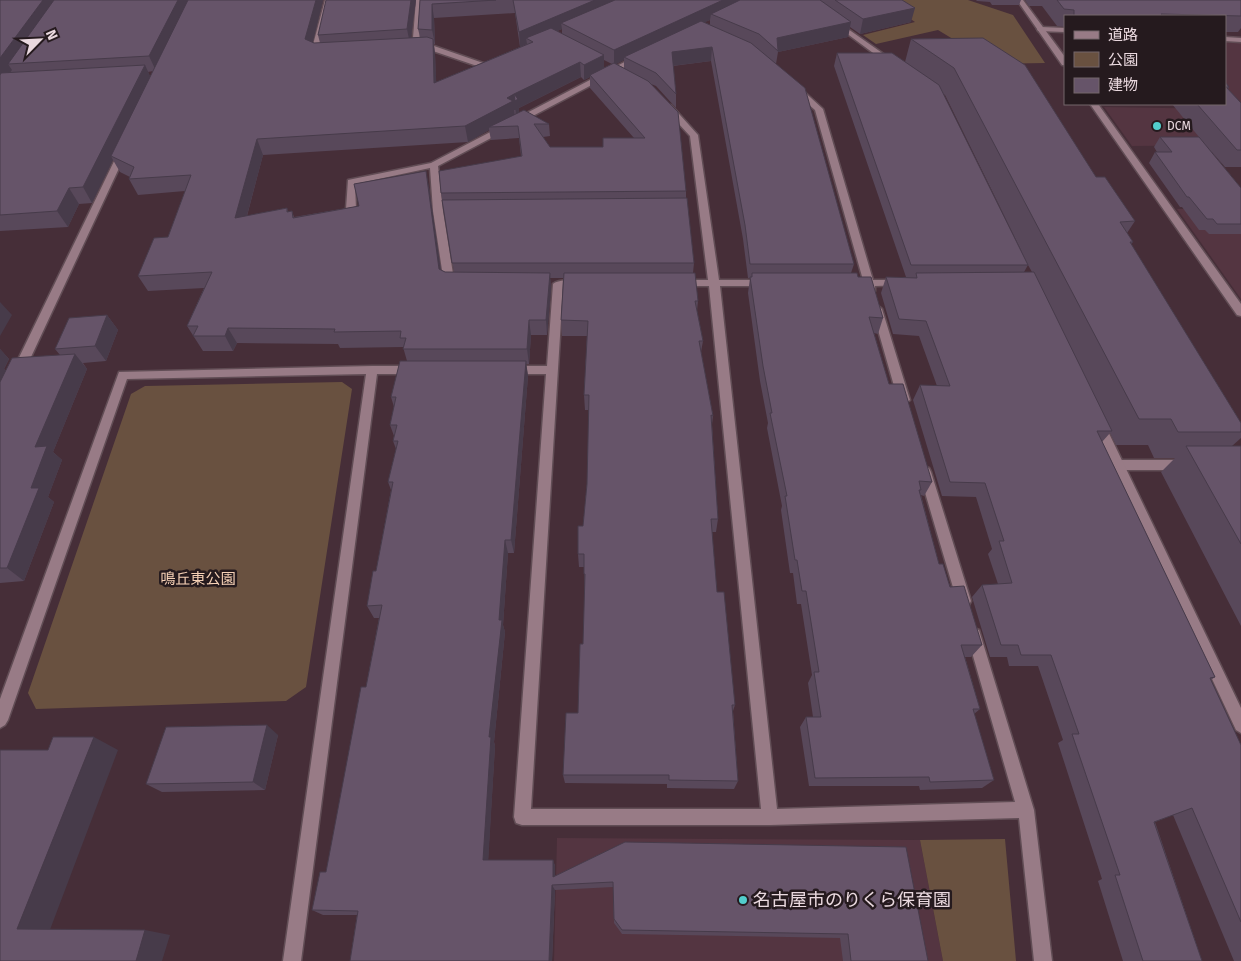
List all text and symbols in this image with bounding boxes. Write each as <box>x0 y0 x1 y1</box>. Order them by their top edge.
north arrow <box>15 15 65 65</box>
legend <box>1064 15 1226 105</box>
text: 道路 <box>1108 26 1138 44</box>
text: N <box>42 27 61 43</box>
text: 公園 <box>1108 51 1138 69</box>
text: 建物 <box>1108 76 1138 94</box>
place label: DCM <box>1167 119 1191 133</box>
marker: DCM <box>1151 120 1163 132</box>
park label: 鳴丘東公園 <box>160 570 236 588</box>
place label: 名古屋市のりくら保育園 <box>753 889 951 911</box>
marker: 名古屋市のりくら保育園 <box>737 894 749 906</box>

